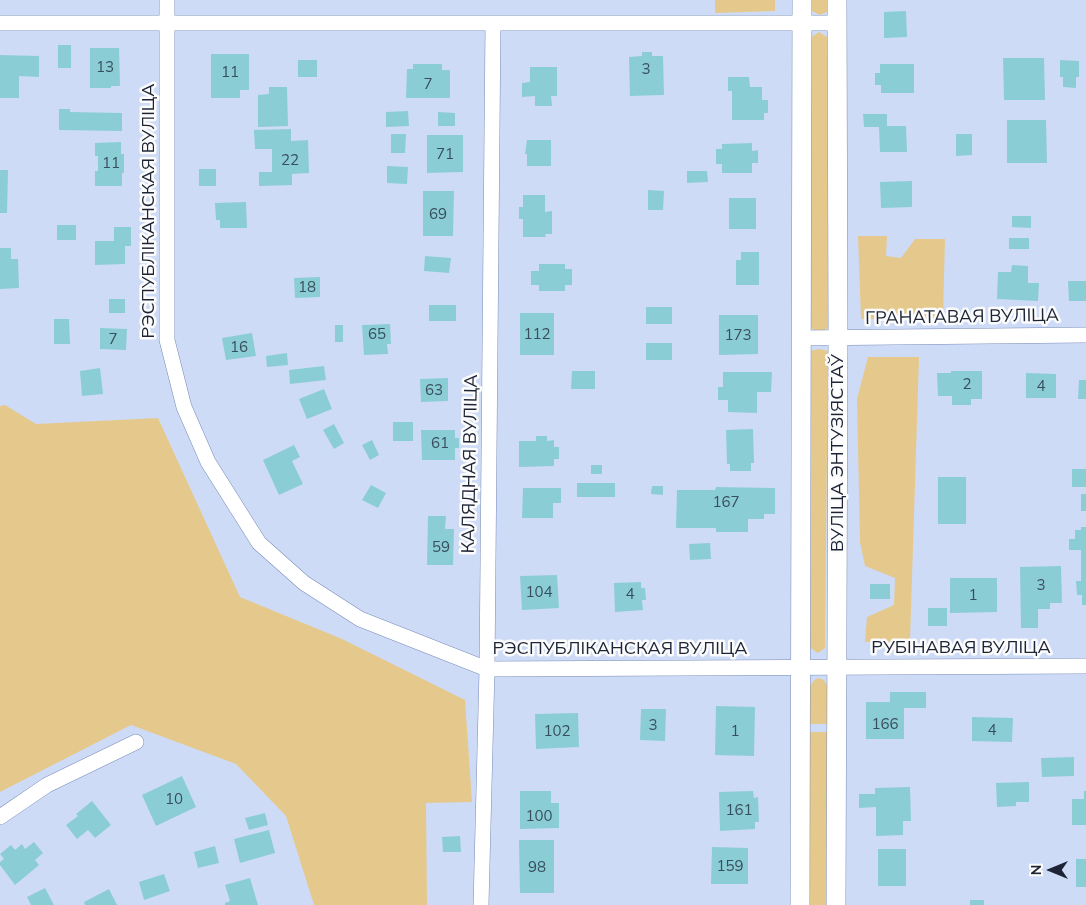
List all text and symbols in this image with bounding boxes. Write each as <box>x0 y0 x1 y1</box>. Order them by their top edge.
house number: 13 <box>96 58 114 76</box>
house number: 3 <box>642 60 650 78</box>
house number: 11 <box>221 63 239 81</box>
house number: 7 <box>424 75 432 93</box>
street label: РЭСПУБЛІКАНСКАЯ ВУЛІЦА <box>138 83 160 339</box>
house number: 71 <box>436 145 454 163</box>
house number: 22 <box>281 151 299 169</box>
house number: 11 <box>102 154 120 172</box>
house number: 69 <box>429 205 447 223</box>
house number: 18 <box>298 278 316 296</box>
street label: ГРАНАТАВАЯ ВУЛІЦА <box>865 305 1059 329</box>
house number: 65 <box>368 325 386 343</box>
house number: 112 <box>524 325 550 343</box>
house number: 173 <box>725 326 751 344</box>
house number: 7 <box>109 330 117 348</box>
house number: 16 <box>230 338 248 356</box>
street label: ВУЛІЦА ЭНТУЗІЯСТАЎ <box>827 354 849 552</box>
street label: КАЛЯДНАЯ ВУЛІЦА <box>458 374 482 554</box>
house number: 2 <box>963 375 971 393</box>
house number: 4 <box>1037 377 1045 395</box>
house number: 63 <box>425 381 443 399</box>
house number: 61 <box>431 434 449 452</box>
house number: 167 <box>713 493 739 511</box>
house number: 59 <box>432 538 450 556</box>
house number: 3 <box>1037 576 1045 594</box>
house number: 104 <box>526 583 552 601</box>
house number: 4 <box>626 585 634 603</box>
house number: 1 <box>969 586 977 604</box>
street label: РУБІНАВАЯ ВУЛІЦА <box>871 637 1051 659</box>
street label: РЭСПУБЛІКАНСКАЯ ВУЛІЦА <box>492 638 748 660</box>
house number: 166 <box>872 715 898 733</box>
house number: 3 <box>649 716 657 734</box>
house number: 4 <box>988 721 996 739</box>
house number: 102 <box>544 722 570 740</box>
house number: 1 <box>731 722 739 740</box>
house number: 10 <box>165 790 183 808</box>
house number: 161 <box>726 801 752 819</box>
house number: 100 <box>526 807 552 825</box>
north arrow <box>1026 845 1076 895</box>
house number: 159 <box>717 857 743 875</box>
house number: 98 <box>528 858 546 876</box>
text: N <box>1027 865 1045 875</box>

